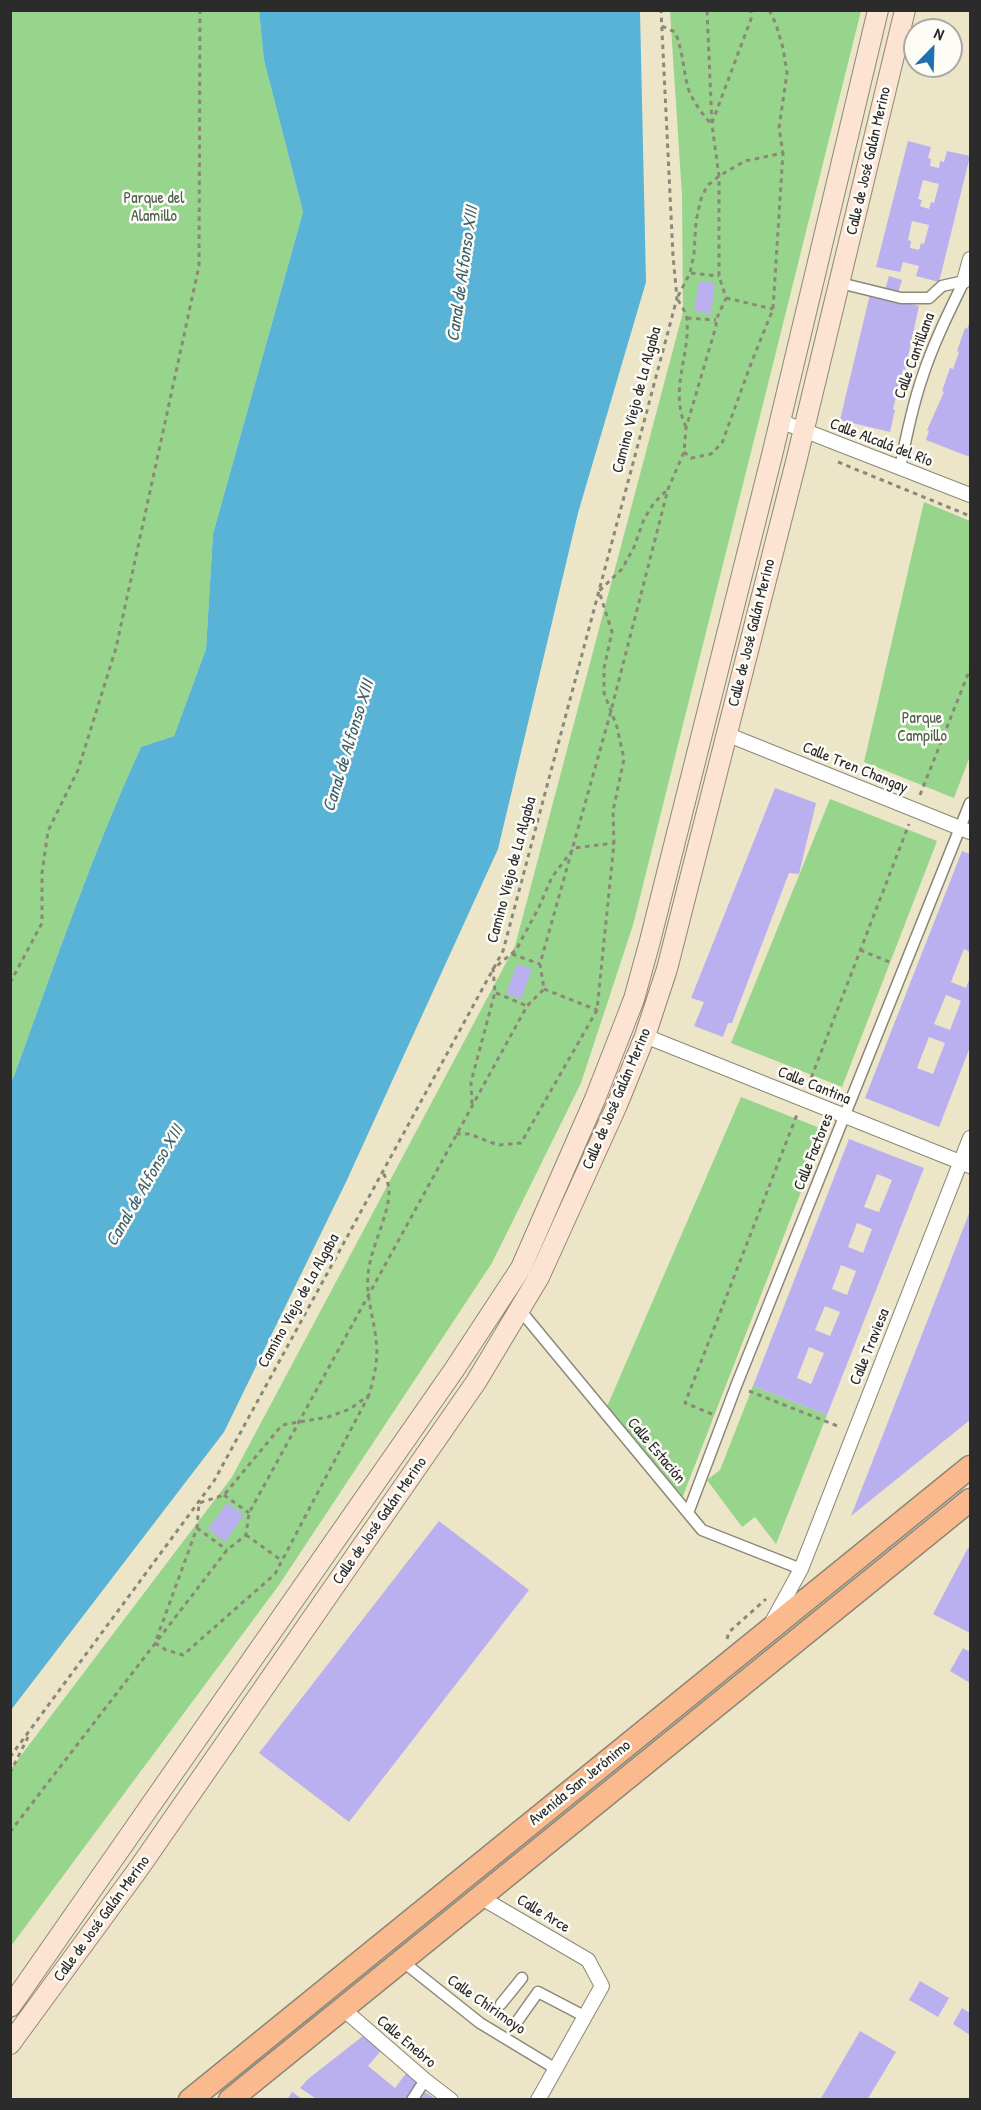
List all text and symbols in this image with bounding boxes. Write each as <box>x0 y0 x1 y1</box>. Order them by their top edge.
north arrow <box>903 18 963 78</box>
text: N <box>931 21 947 45</box>
street label: Calle de José Galán Merino <box>843 85 895 237</box>
park label: Parque del Alamillo <box>124 189 184 227</box>
water label: Canal de Alfonso XIII <box>443 205 483 343</box>
street label: Calle Cantillana <box>891 310 939 402</box>
street label: Camino Viejo de La Algaba <box>608 325 666 475</box>
street label: Calle Alcalá del Río <box>827 415 935 471</box>
street label: Calle de José Galán Merino <box>724 557 780 709</box>
water label: Canal de Alfonso XIII <box>319 678 379 814</box>
park label: Parque Campillo <box>897 709 947 747</box>
street label: Calle Tren Changay <box>799 738 911 798</box>
street label: Camino Viejo de La Algaba <box>483 795 541 945</box>
street label: Calle de José Galán Merino <box>579 1025 655 1173</box>
street label: Calle Cantina <box>775 1063 853 1109</box>
street label: Calle Factores <box>790 1111 838 1193</box>
water label: Canal de Alfonso XIII <box>101 1121 189 1251</box>
street label: Camino Viejo de La Algaba <box>254 1231 344 1371</box>
street label: Calle Traviesa <box>846 1306 894 1388</box>
street label: Calle Estación <box>623 1414 689 1488</box>
street label: Calle de José Galán Merino <box>329 1453 431 1589</box>
street label: Avenida San Jerónimo <box>525 1736 635 1830</box>
street label: Calle de José Galán Merino <box>50 1852 154 1986</box>
street label: Calle Arce <box>513 1891 573 1937</box>
street label: Calle Chirimoyo <box>443 1971 529 2039</box>
street label: Calle Enebro <box>372 2012 440 2072</box>

